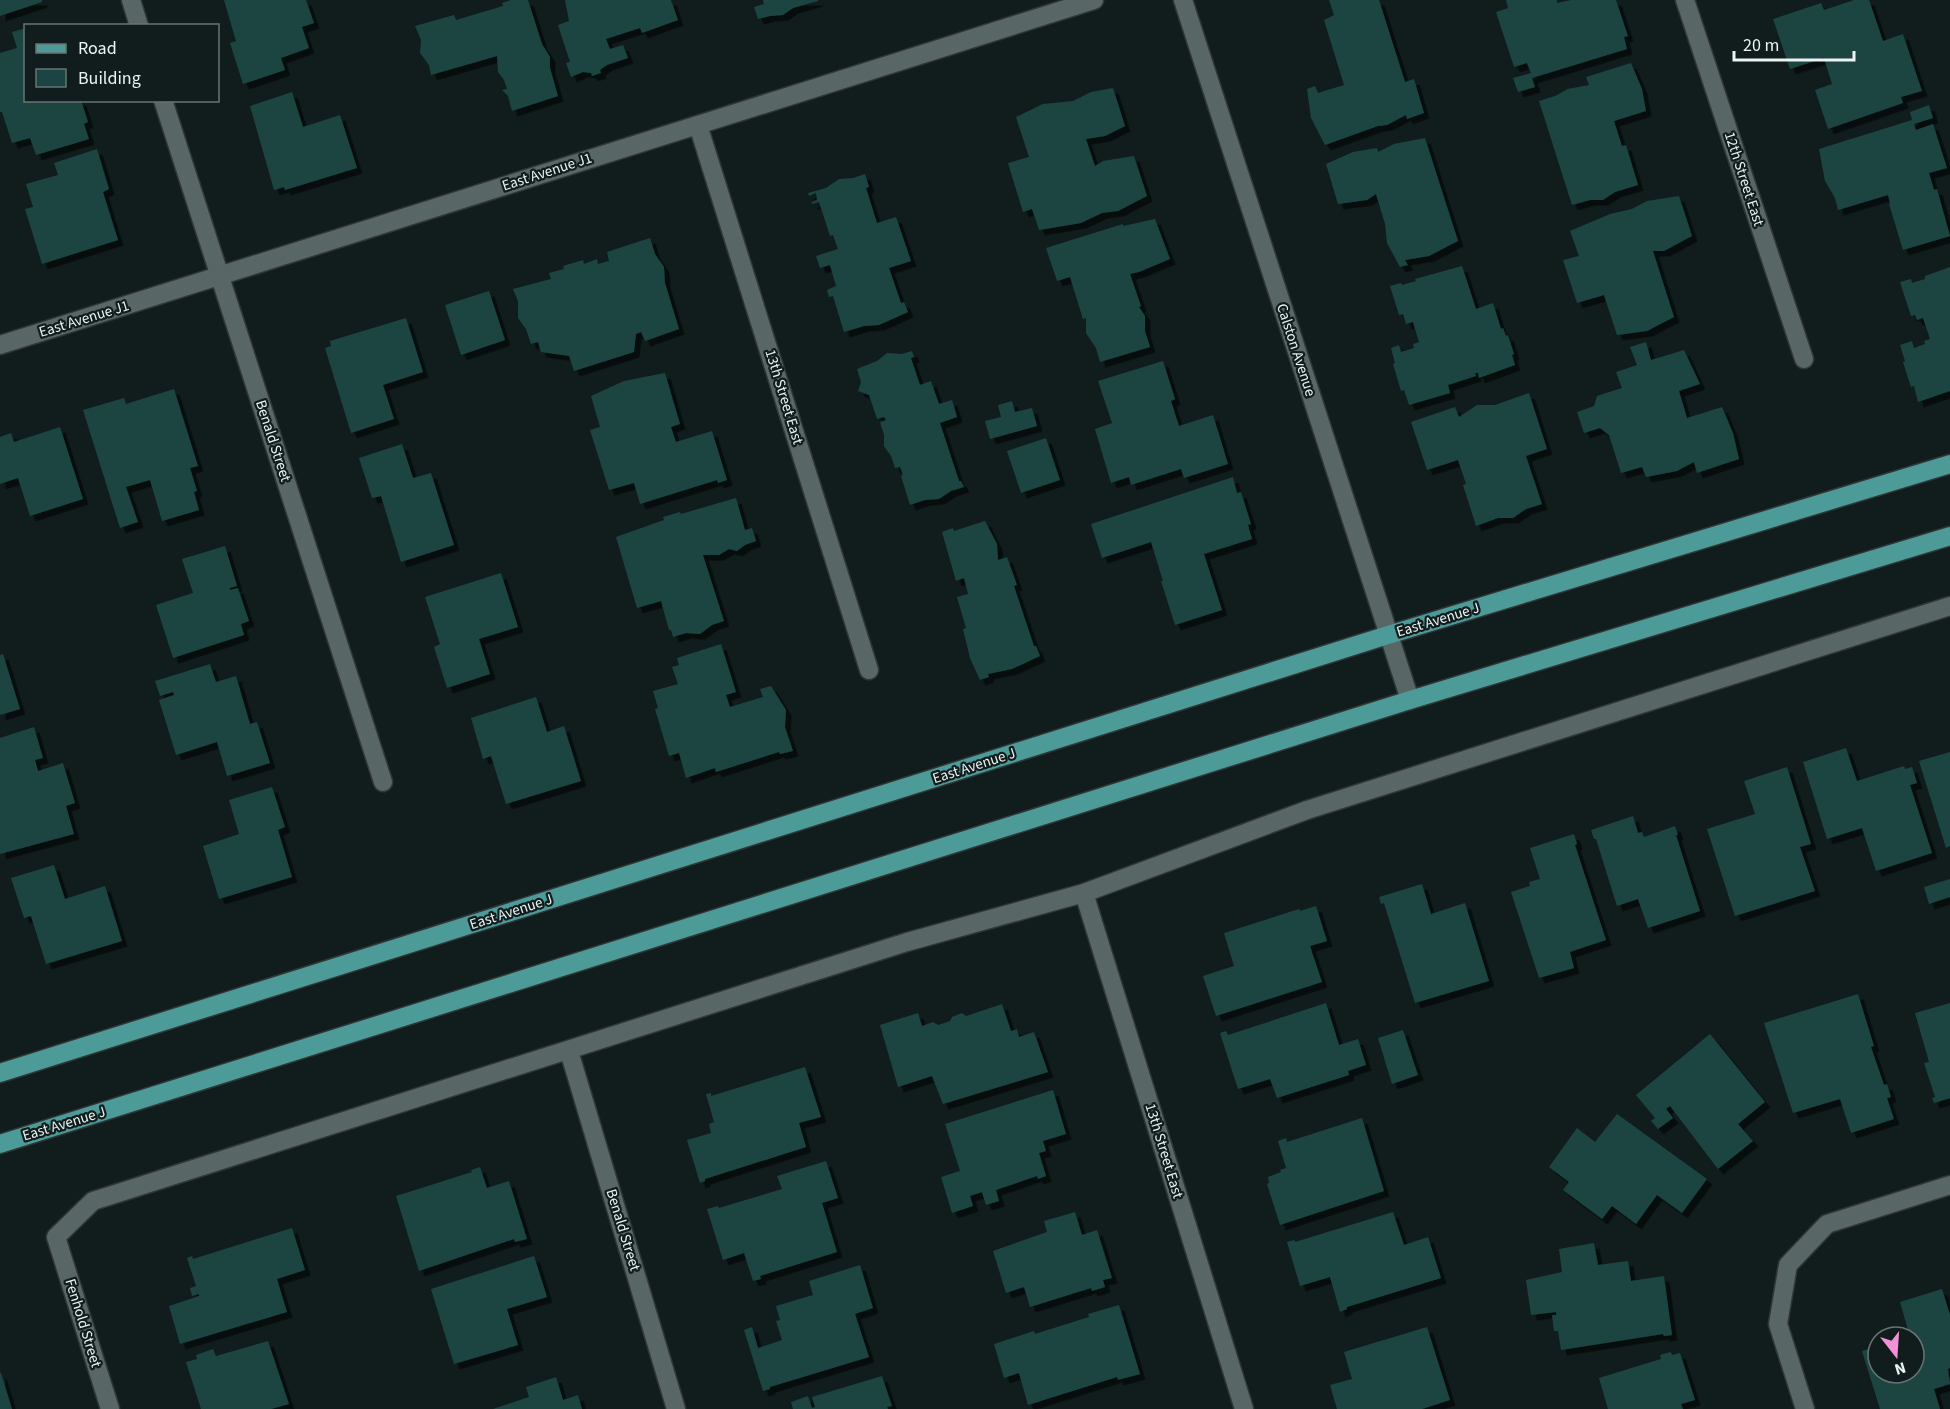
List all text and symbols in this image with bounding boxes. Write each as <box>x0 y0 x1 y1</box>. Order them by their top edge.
legend <box>24 24 219 102</box>
scale bar <box>1734 24 1854 62</box>
text: 20 m <box>1743 33 1779 58</box>
text: Road <box>78 36 117 61</box>
text: Building <box>78 66 141 91</box>
street label: 12th Street East <box>1719 129 1769 229</box>
street label: East Avenue J1 <box>499 148 595 196</box>
street label: East Avenue J1 <box>36 295 132 343</box>
street label: Calston Avenue <box>1271 301 1321 399</box>
street label: 13th Street East <box>760 347 808 447</box>
street label: Benald Street <box>250 397 296 485</box>
street label: East Avenue J <box>1394 597 1482 643</box>
street label: East Avenue J <box>930 743 1018 789</box>
street label: East Avenue J <box>467 889 555 935</box>
street label: East Avenue J <box>20 1101 108 1147</box>
street label: 13th Street East <box>1140 1101 1188 1201</box>
street label: Benald Street <box>601 1186 645 1274</box>
street label: Fenhold Street <box>60 1276 106 1370</box>
north arrow <box>1866 1325 1926 1385</box>
text: N <box>1892 1356 1908 1380</box>

